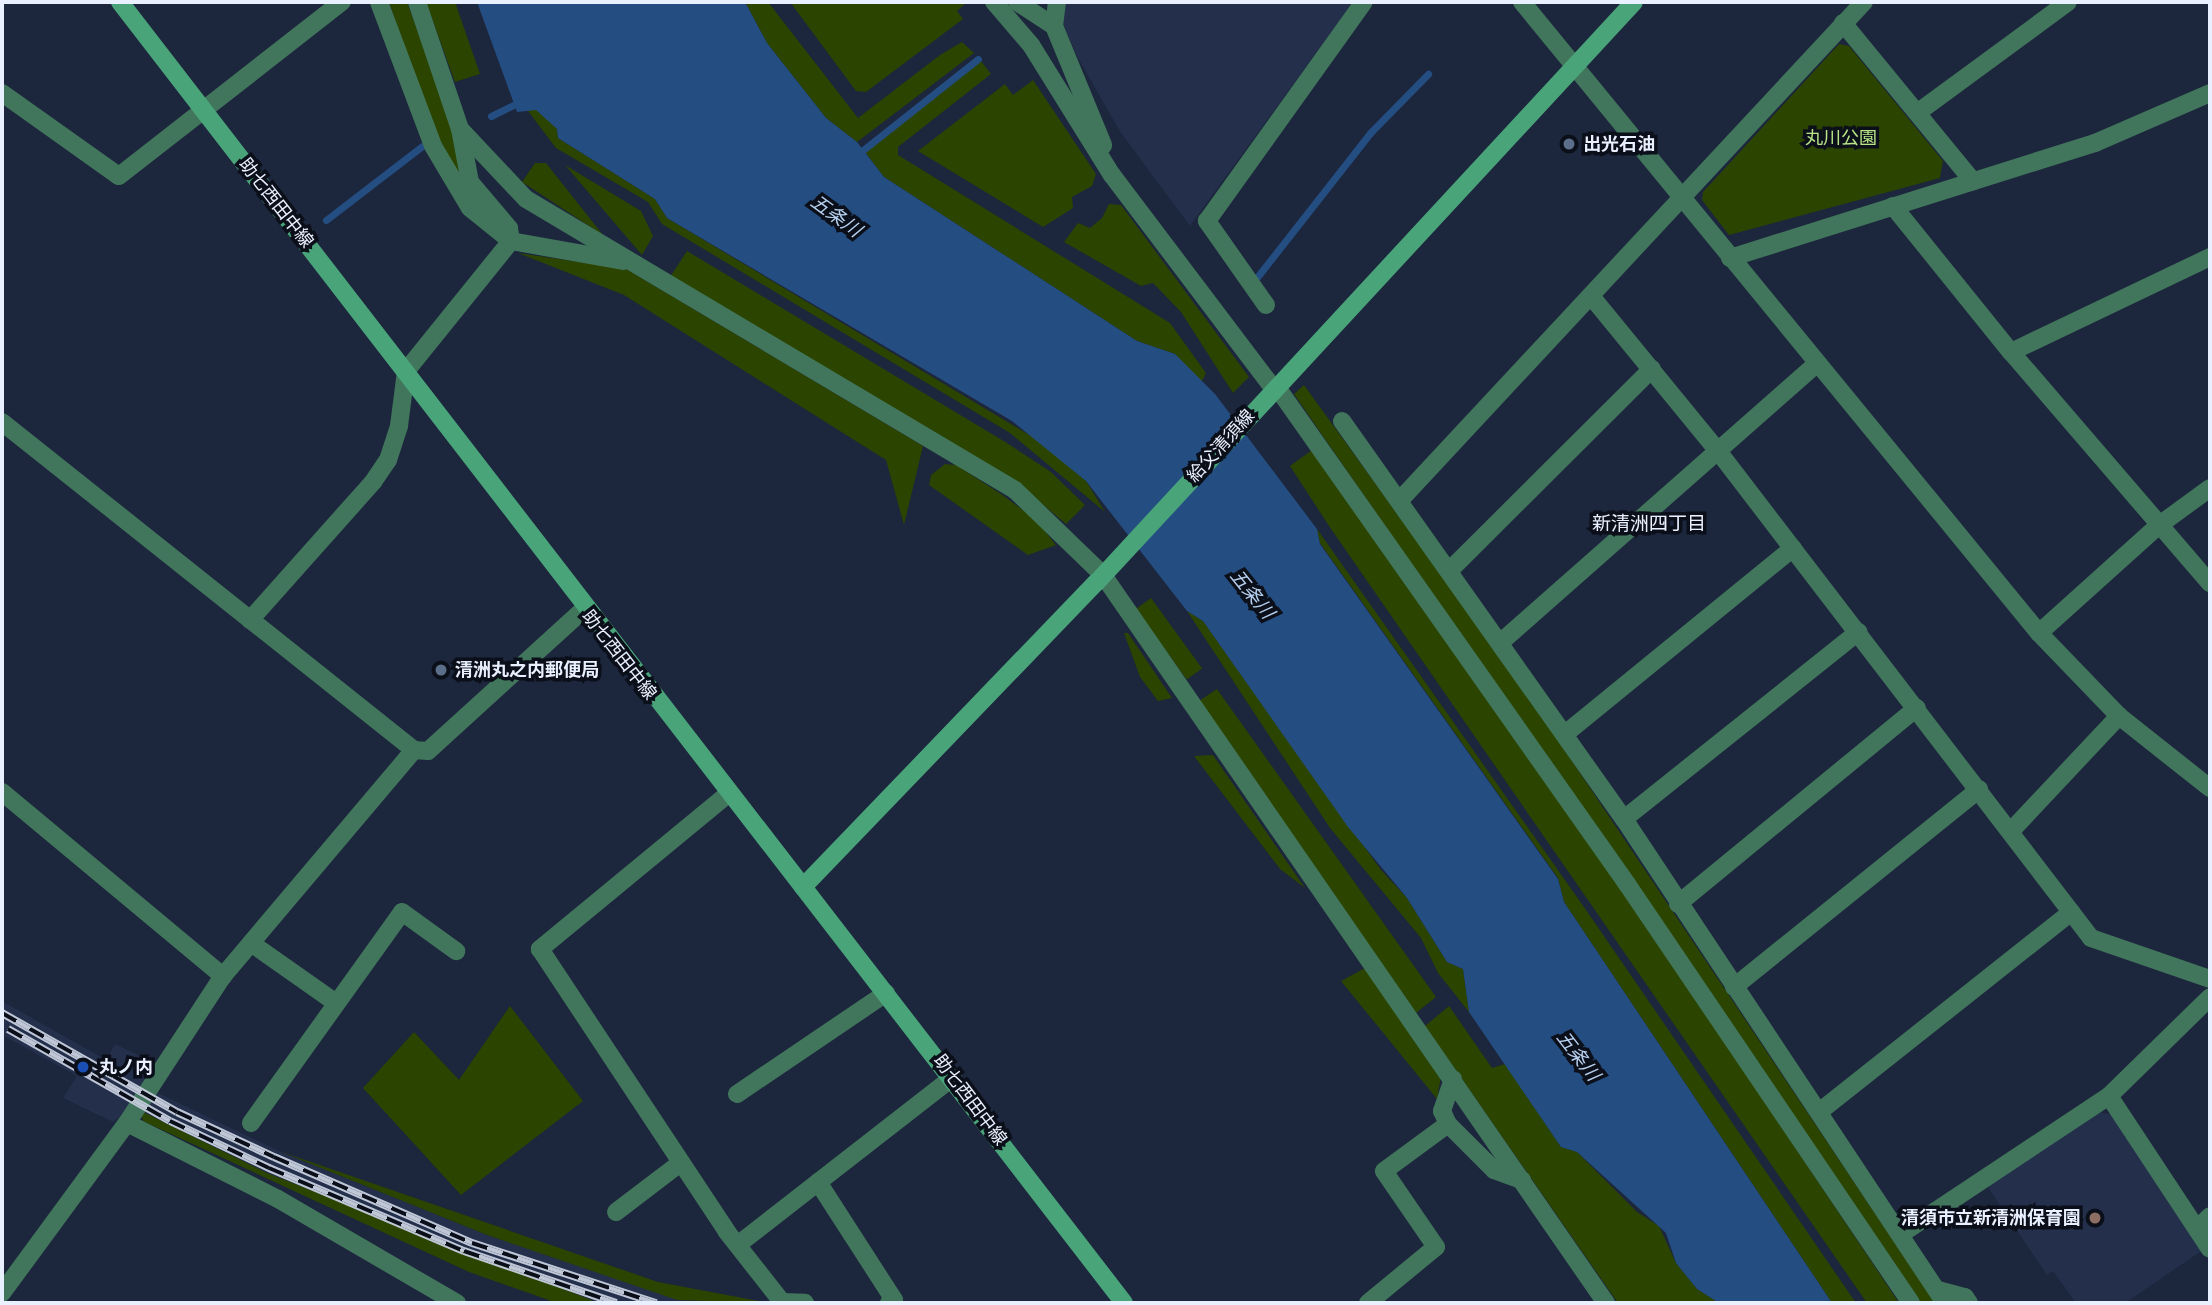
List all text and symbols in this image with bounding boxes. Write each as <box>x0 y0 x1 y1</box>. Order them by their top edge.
park label: 丸川公園 <box>1805 127 1877 149</box>
place label: 出光石油 <box>1583 133 1655 155</box>
marker: 出光石油 <box>1561 136 1577 152</box>
street label: 助七西田中線 <box>234 154 318 252</box>
water label: 五条川 <box>806 190 866 242</box>
street label: 給父清須線 <box>1183 405 1259 487</box>
district label: 新清洲四丁目 <box>1592 513 1706 535</box>
water label: 五条川 <box>1225 565 1279 623</box>
street label: 助七西田中線 <box>577 606 661 704</box>
place label: 清洲丸之内郵便局 <box>455 659 599 681</box>
marker: 清洲丸之内郵便局 <box>433 662 449 678</box>
water label: 五条川 <box>1551 1027 1605 1085</box>
street label: 助七西田中線 <box>929 1050 1011 1150</box>
place label: 丸ノ内 <box>99 1056 153 1078</box>
marker: 丸ノ内 <box>73 1057 93 1077</box>
place label: 清須市立新清洲保育園 <box>1901 1207 2081 1229</box>
marker: 清須市立新清洲保育園 <box>2087 1210 2103 1226</box>

